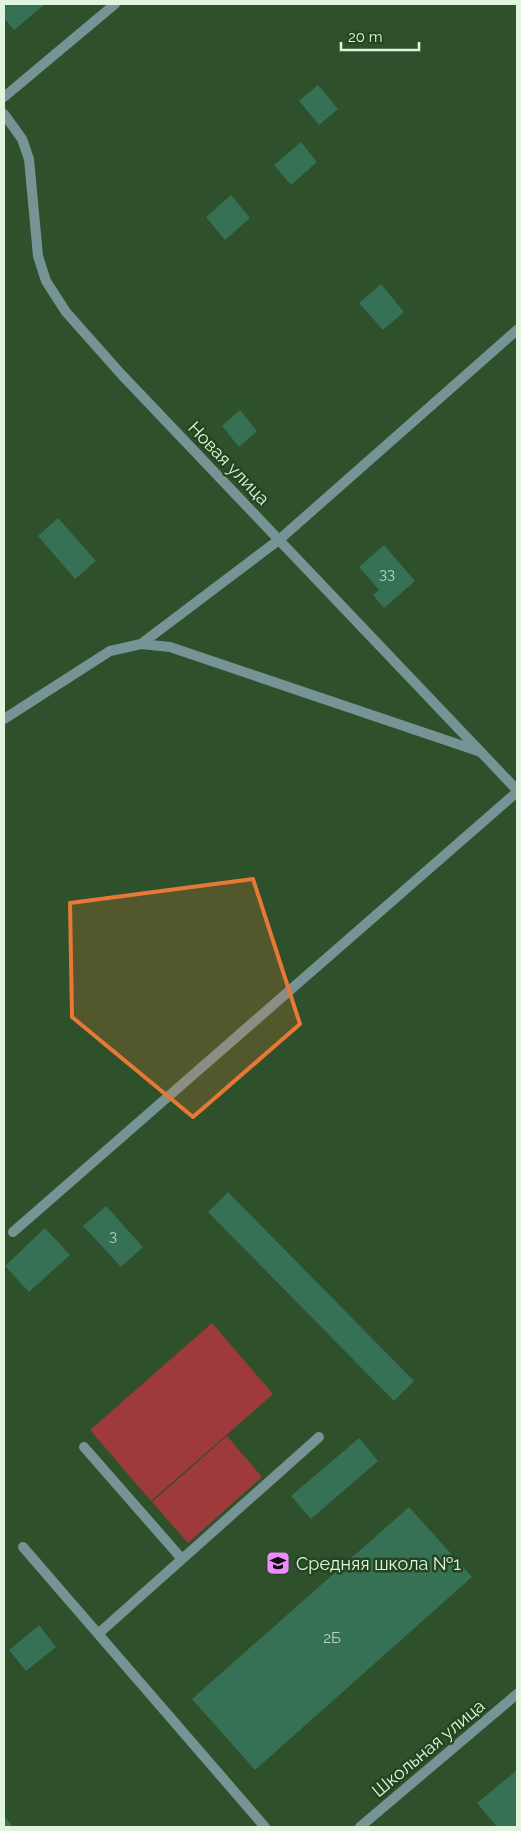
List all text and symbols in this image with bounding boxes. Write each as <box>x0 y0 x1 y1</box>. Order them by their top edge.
scale bar <box>341 20 418 52</box>
text: 20 m <box>348 28 383 46</box>
street label: Новая улица <box>184 417 274 509</box>
house number: 33 <box>379 565 395 583</box>
house number: 3 <box>109 1227 117 1245</box>
school or university icon: Средняя школа №1 <box>265 1550 291 1576</box>
place label: Средняя школа №1 <box>296 1553 461 1574</box>
house number: 2Б <box>323 1629 341 1647</box>
street label: Школьная улица <box>367 1695 489 1801</box>

